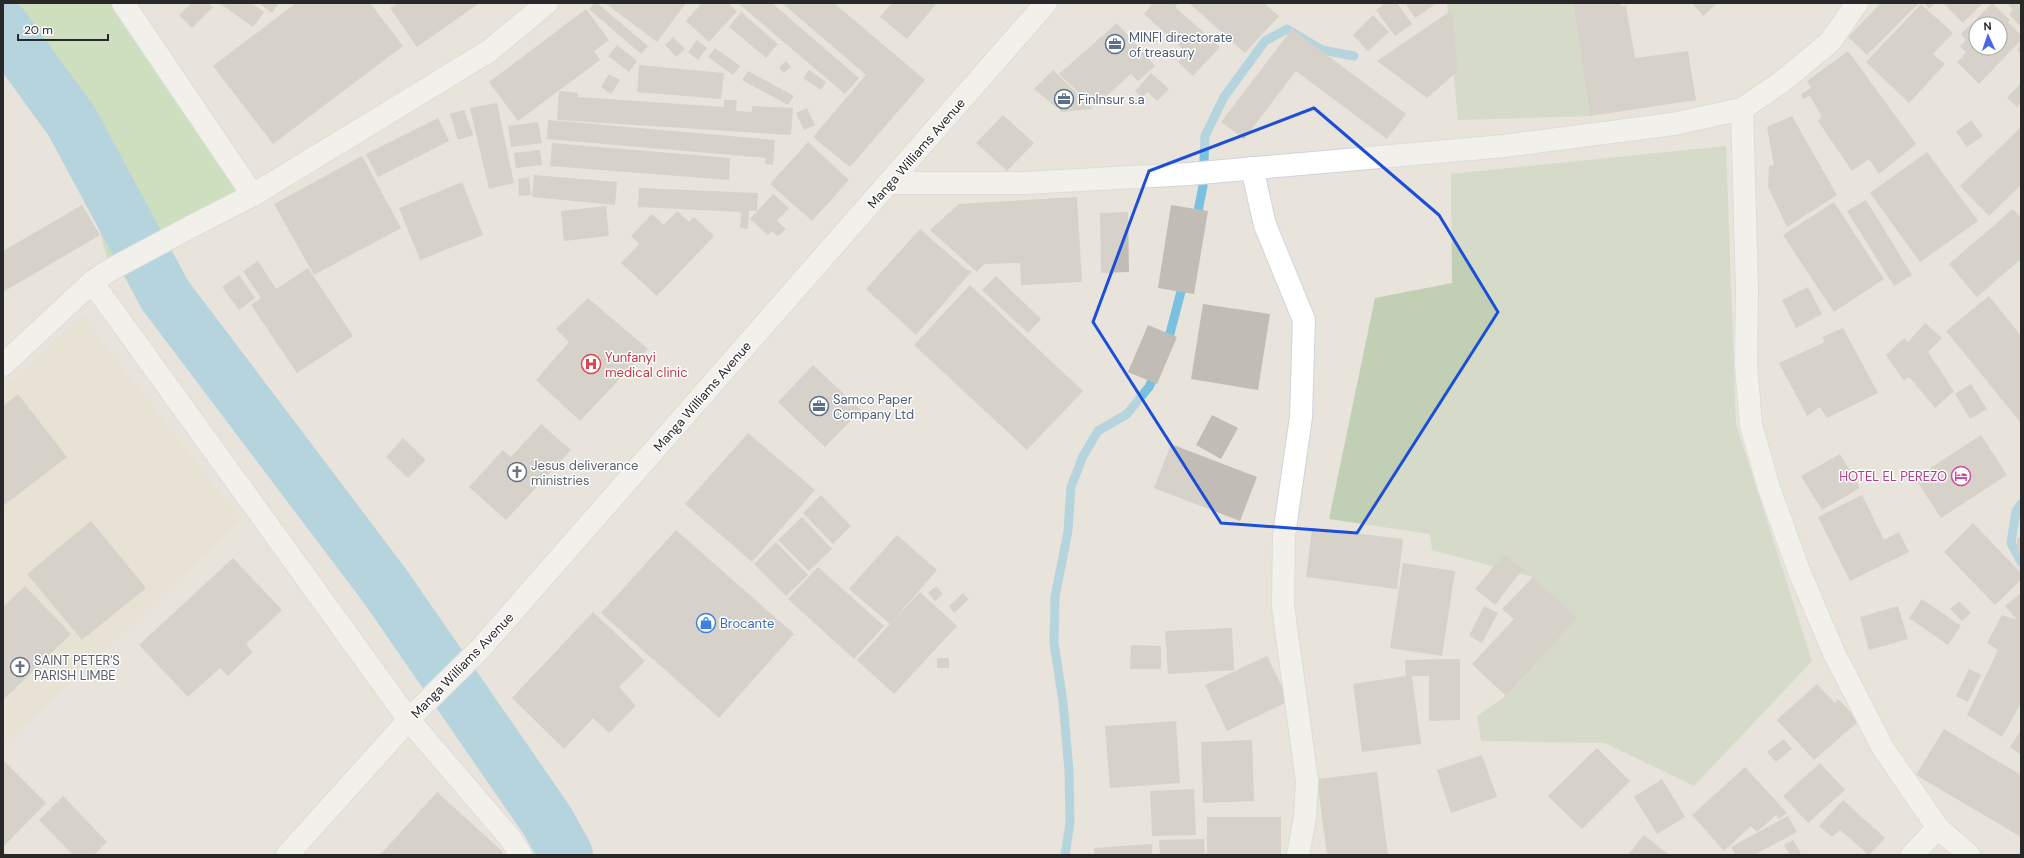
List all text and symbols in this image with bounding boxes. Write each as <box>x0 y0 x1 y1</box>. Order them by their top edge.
scale bar <box>18 16 108 42</box>
north arrow <box>1968 16 2008 56</box>
text: N <box>1983 19 1992 33</box>
text: 20 m <box>24 22 53 38</box>
place label: MINFI directorate of treasury <box>1129 29 1233 61</box>
office icon: MINFI directorate of treasury <box>1104 33 1126 55</box>
office icon: FinInsur s.a <box>1053 88 1075 110</box>
place label: FinInsur s.a <box>1078 91 1144 108</box>
street label: Manga Williams Avenue <box>864 95 969 212</box>
street label: Manga Williams Avenue <box>650 338 755 455</box>
place label: Yunfanyi medical clinic <box>605 349 688 381</box>
hospital icon: Yunfanyi medical clinic <box>580 353 602 375</box>
place label: Samco Paper Company Ltd <box>833 391 914 423</box>
office icon: Samco Paper Company Ltd <box>808 395 830 417</box>
place label: Jesus deliverance ministries <box>531 457 638 489</box>
church icon: Jesus deliverance ministries <box>506 461 528 483</box>
hotel icon: HOTEL EL PEREZO <box>1950 465 1972 487</box>
place label: HOTEL EL PEREZO <box>1839 468 1947 485</box>
street label: Manga Williams Avenue <box>407 609 517 722</box>
shop icon: Brocante <box>695 612 717 634</box>
place label: Brocante <box>720 615 774 632</box>
place label: SAINT PETER'S PARISH LIMBE <box>34 652 120 684</box>
church icon: SAINT PETER'S PARISH LIMBE <box>9 656 31 678</box>

